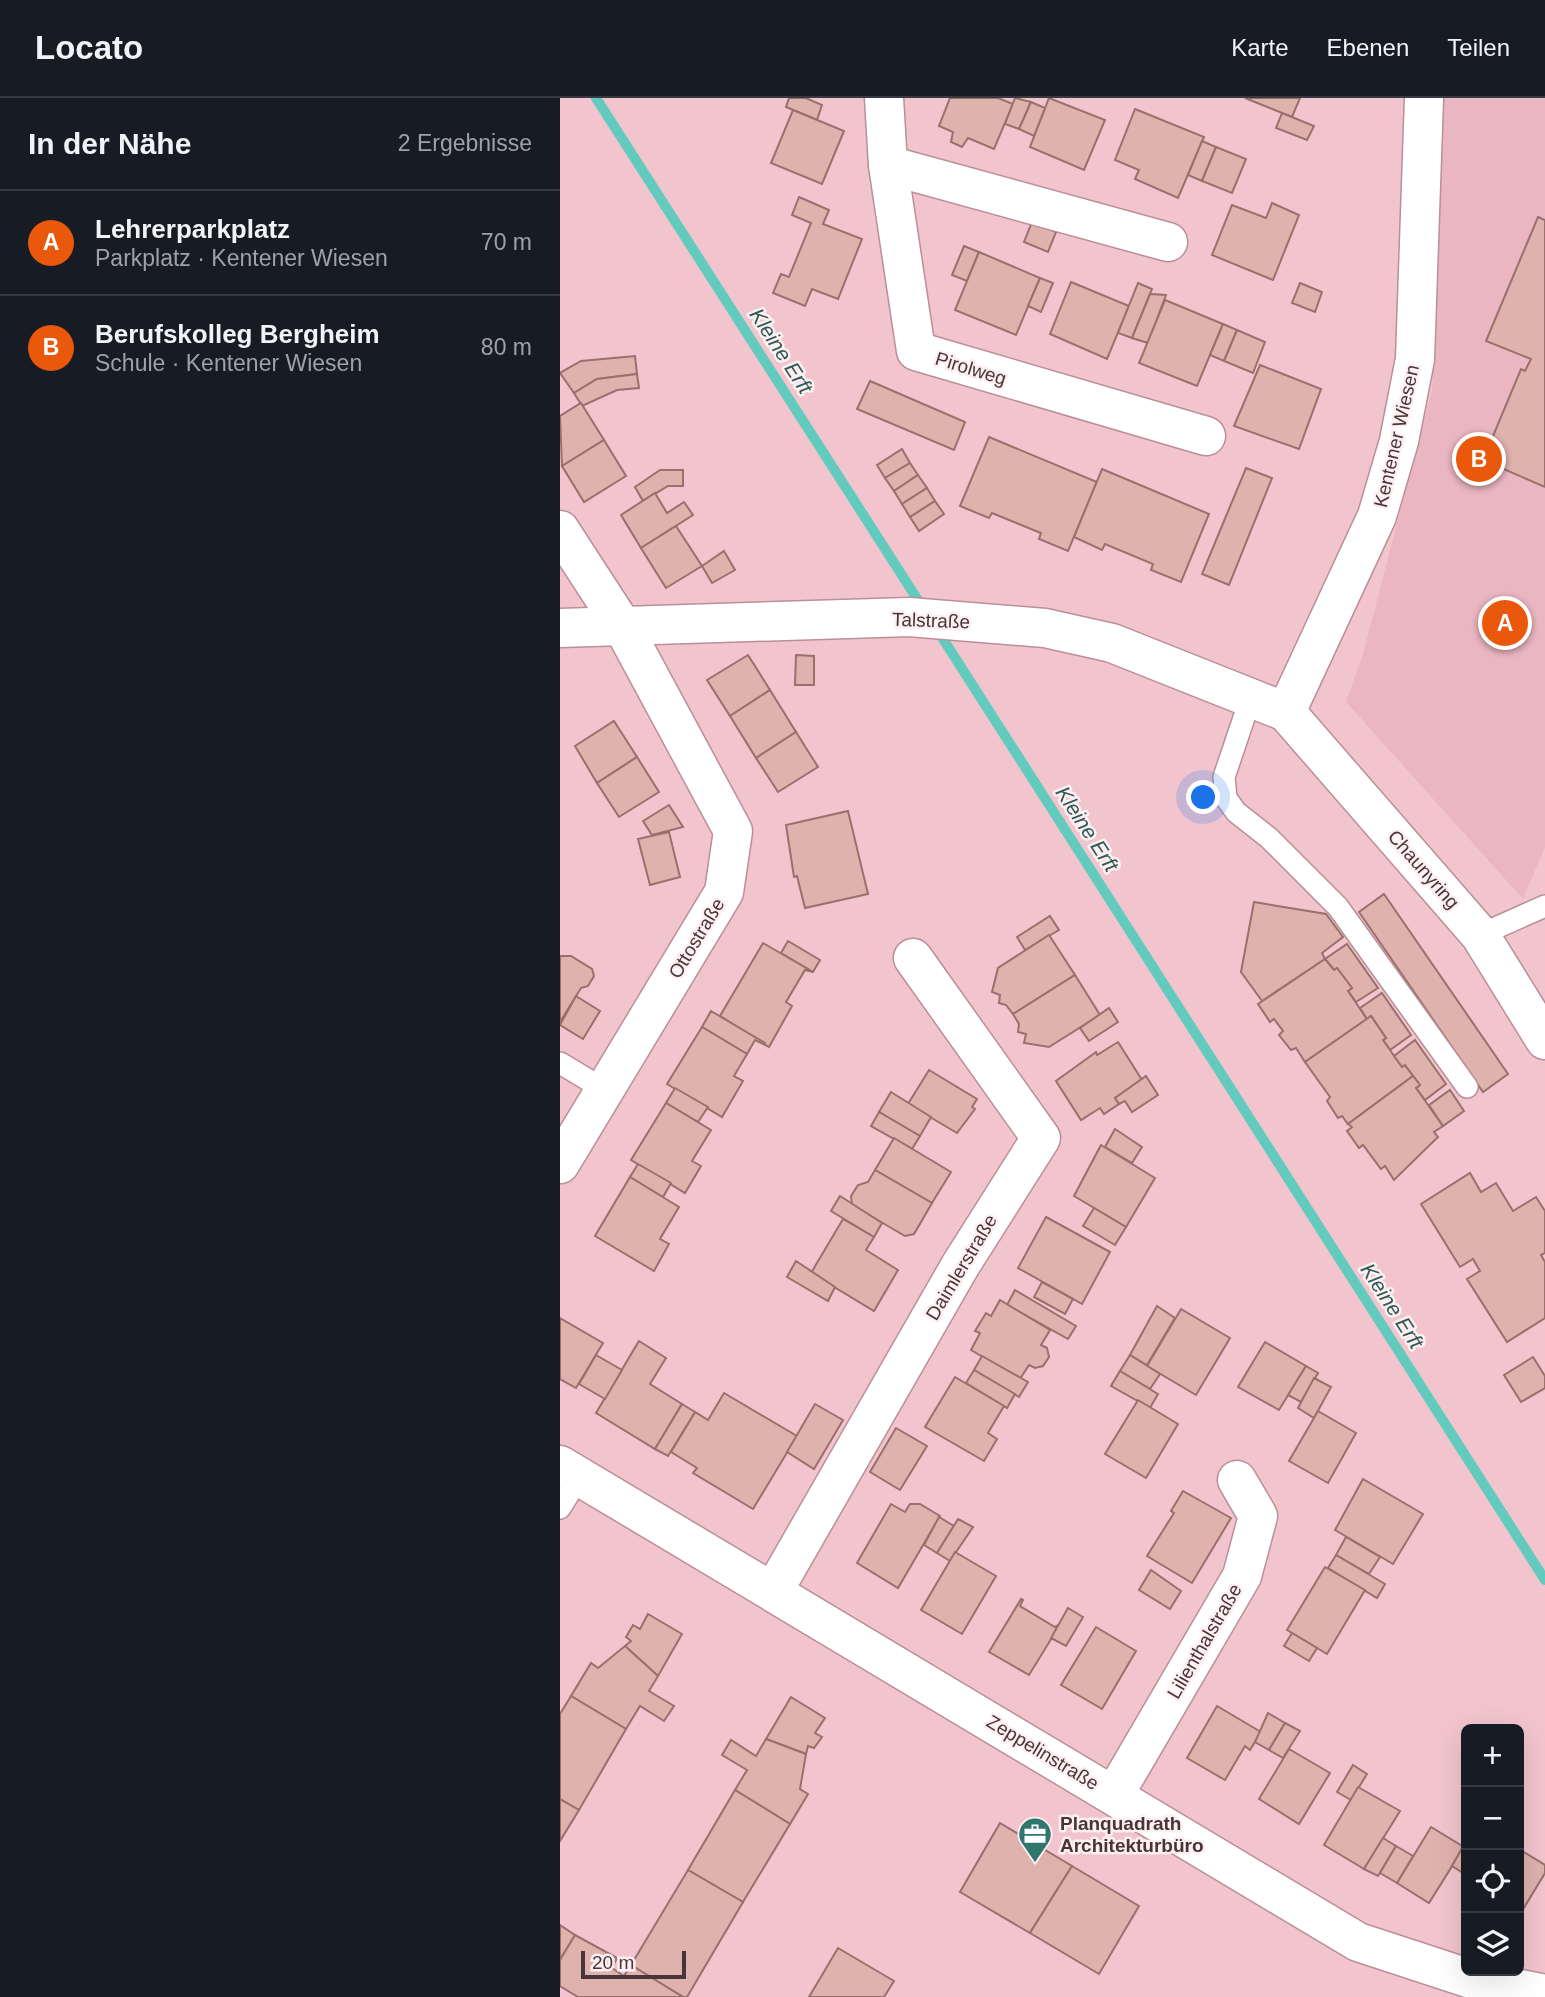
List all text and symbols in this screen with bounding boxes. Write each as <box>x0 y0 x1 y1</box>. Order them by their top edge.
text: Locato <box>35 29 143 66</box>
text: Karte <box>1231 34 1289 61</box>
text: Ebenen <box>1327 34 1409 61</box>
text: Teilen <box>1447 34 1510 61</box>
text: In der Nähe <box>28 127 191 160</box>
text: 2 Ergebnisse <box>398 130 532 156</box>
text: Lehrerparkplatz <box>95 214 290 244</box>
text: A <box>43 229 59 255</box>
text: 70 m <box>481 229 532 255</box>
text: Parkplatz · Kentener Wiesen <box>95 245 388 271</box>
water label: Kleine Erft <box>745 304 818 399</box>
text: Berufskolleg Bergheim <box>95 319 380 349</box>
text: B <box>43 334 59 360</box>
text: 80 m <box>481 334 532 360</box>
street label: Pirolweg <box>933 348 1009 389</box>
text: Schule · Kentener Wiesen <box>95 350 362 376</box>
street label: Kentener Wiesen <box>1370 363 1423 509</box>
pin: B <box>1456 433 1502 485</box>
pin: A <box>1482 597 1528 649</box>
street label: Talstraße <box>892 609 970 632</box>
your location <box>1186 780 1220 814</box>
water label: Kleine Erft <box>1051 782 1124 877</box>
street label: Chaunyring <box>1384 826 1463 913</box>
street label: Ottostraße <box>664 894 729 982</box>
street label: Daimlerstraße <box>922 1211 1001 1324</box>
water label: Kleine Erft <box>1356 1259 1429 1354</box>
street label: Lilienthalstraße <box>1163 1580 1246 1702</box>
street label: Zeppelinstraße <box>983 1711 1102 1794</box>
map controls <box>1461 1724 1524 1976</box>
button: + <box>1461 1724 1524 1787</box>
button: − <box>1461 1787 1524 1850</box>
place label: Planquadrath Architekturbüro <box>1060 1813 1204 1856</box>
office icon: Planquadrath Architekturbüro <box>1016 1815 1054 1864</box>
button: locate <box>1461 1850 1524 1913</box>
button: layers <box>1461 1913 1524 1976</box>
scale bar <box>581 1948 686 1980</box>
text: 20 m <box>592 1952 634 1973</box>

